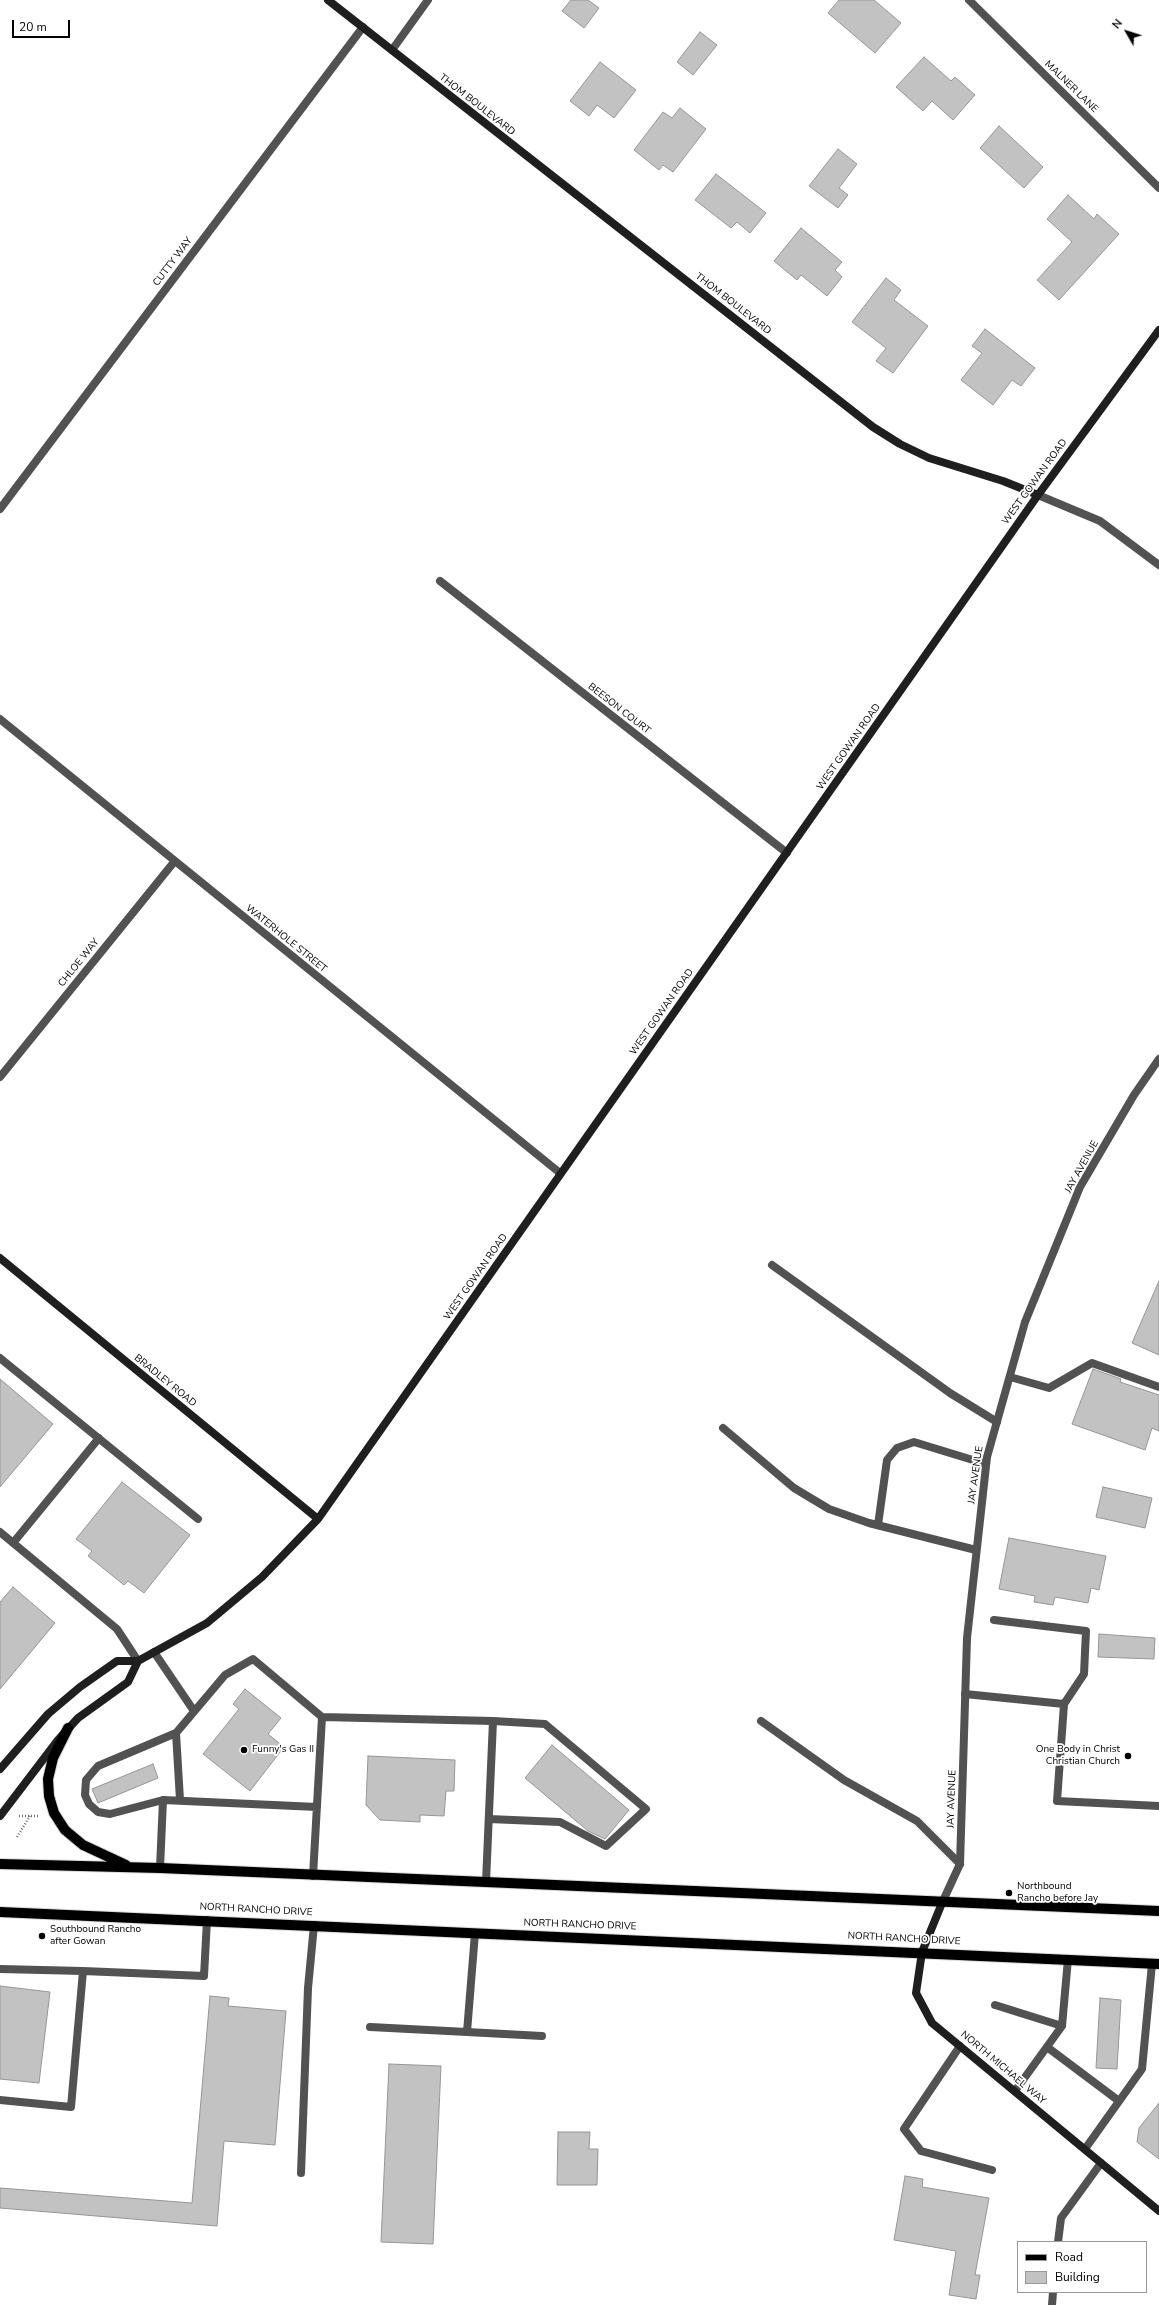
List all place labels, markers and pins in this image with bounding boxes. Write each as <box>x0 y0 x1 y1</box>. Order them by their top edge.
place label: Funny's Gas II <box>252 1744 314 1756</box>
place label: One Body in Christ Christian Church <box>1036 1744 1120 1768</box>
marker: Funny's Gas II <box>239 1745 249 1755</box>
marker: One Body in Christ Christian Church <box>1123 1751 1133 1761</box>
place label: Northbound Rancho before Jay <box>1017 1881 1098 1904</box>
marker: Northbound Rancho before Jay <box>1004 1888 1014 1898</box>
place label: Southbound Rancho after Gowan <box>50 1924 141 1948</box>
marker: Southbound Rancho after Gowan <box>37 1931 47 1941</box>

